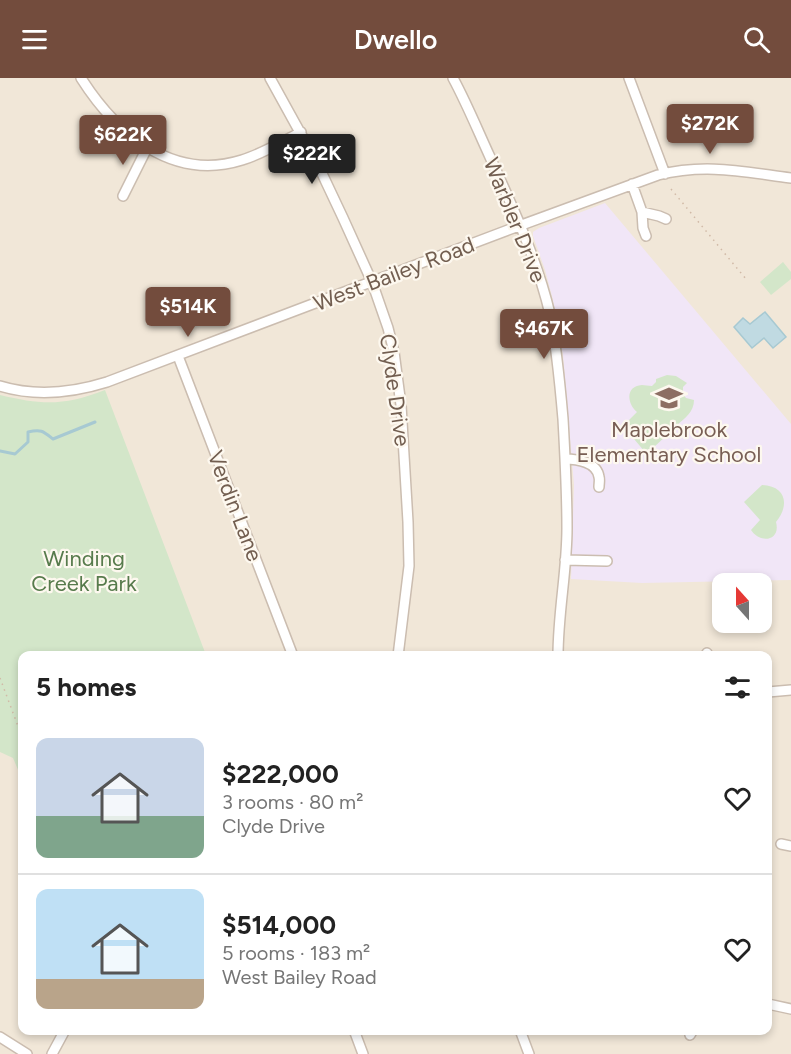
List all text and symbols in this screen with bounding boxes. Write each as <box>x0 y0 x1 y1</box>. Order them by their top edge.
icon: menu <box>18 23 51 56</box>
text: Dwello <box>354 23 437 56</box>
icon: search <box>740 23 773 56</box>
pin: $272K <box>668 104 752 155</box>
text: $272K <box>681 111 739 135</box>
pin: $622K <box>81 115 165 166</box>
text: $622K <box>93 122 153 146</box>
pin: $222K <box>270 134 354 185</box>
text: $222K <box>282 141 342 165</box>
street label: Warbler Drive <box>478 154 552 286</box>
street label: West Bailey Road <box>310 231 478 317</box>
pin: $514K <box>146 287 230 338</box>
text: $514K <box>159 294 217 318</box>
pin: $467K <box>502 309 586 360</box>
text: $467K <box>514 316 574 340</box>
street label: Clyde Drive <box>374 332 416 448</box>
school or university icon: Maplebrook Elementary School <box>654 383 684 413</box>
place label: Maplebrook Elementary School <box>577 416 761 468</box>
street label: Verdin Lane <box>202 447 268 565</box>
park label: Winding Creek Park <box>31 545 137 597</box>
north arrow <box>712 573 772 633</box>
map controls <box>712 573 772 633</box>
text: 5 homes <box>36 671 136 703</box>
icon: filters <box>721 671 754 704</box>
text: $222,000 <box>222 758 339 790</box>
icon: home <box>84 762 156 834</box>
icon: heart <box>721 782 754 815</box>
text: 3 rooms · 80 m² <box>222 790 363 814</box>
text: Clyde Drive <box>222 814 325 838</box>
text: $514,000 <box>222 909 336 941</box>
icon: home <box>84 913 156 985</box>
icon: heart <box>721 933 754 966</box>
text: 5 rooms · 183 m² <box>222 941 370 965</box>
text: West Bailey Road <box>222 965 377 989</box>

